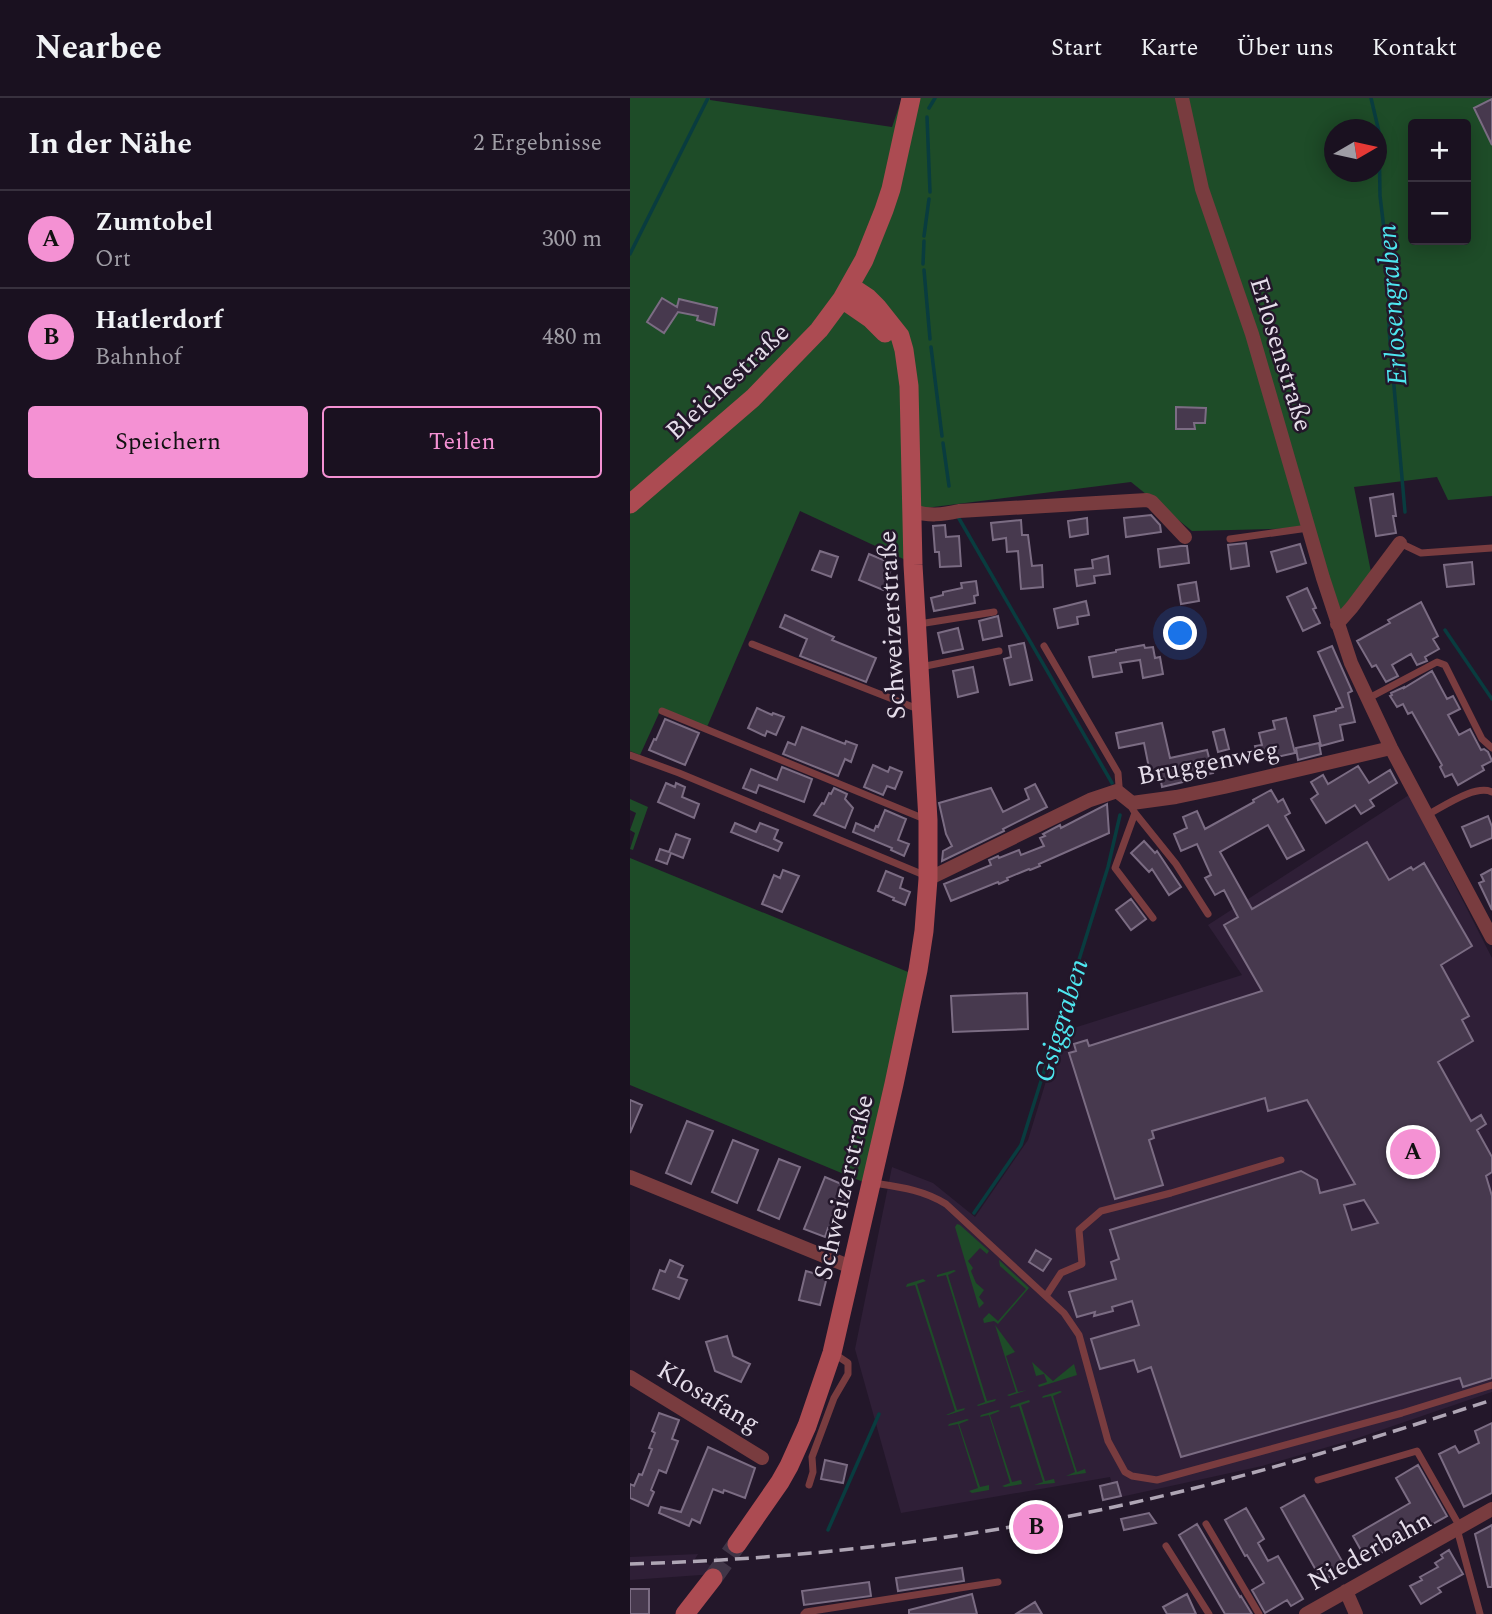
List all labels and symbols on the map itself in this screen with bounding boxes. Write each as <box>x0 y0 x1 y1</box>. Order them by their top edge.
north arrow <box>1324 119 1387 182</box>
water label: Erlosengraben <box>1365 223 1420 387</box>
street label: Erlosenstraße <box>1239 272 1324 437</box>
street label: Bleichestraße <box>656 313 799 450</box>
street label: Schweizerstraße <box>867 529 917 720</box>
your location <box>1163 616 1197 650</box>
street label: Bruggenweg <box>1134 730 1282 796</box>
water label: Gsiggraben <box>1022 953 1101 1088</box>
street label: Schweizerstraße <box>803 1091 885 1284</box>
pin: A <box>1390 1126 1436 1178</box>
street label: Klosafang <box>649 1350 768 1443</box>
street label: Niederbahn <box>1300 1500 1439 1601</box>
pin: B <box>1013 1501 1059 1553</box>

